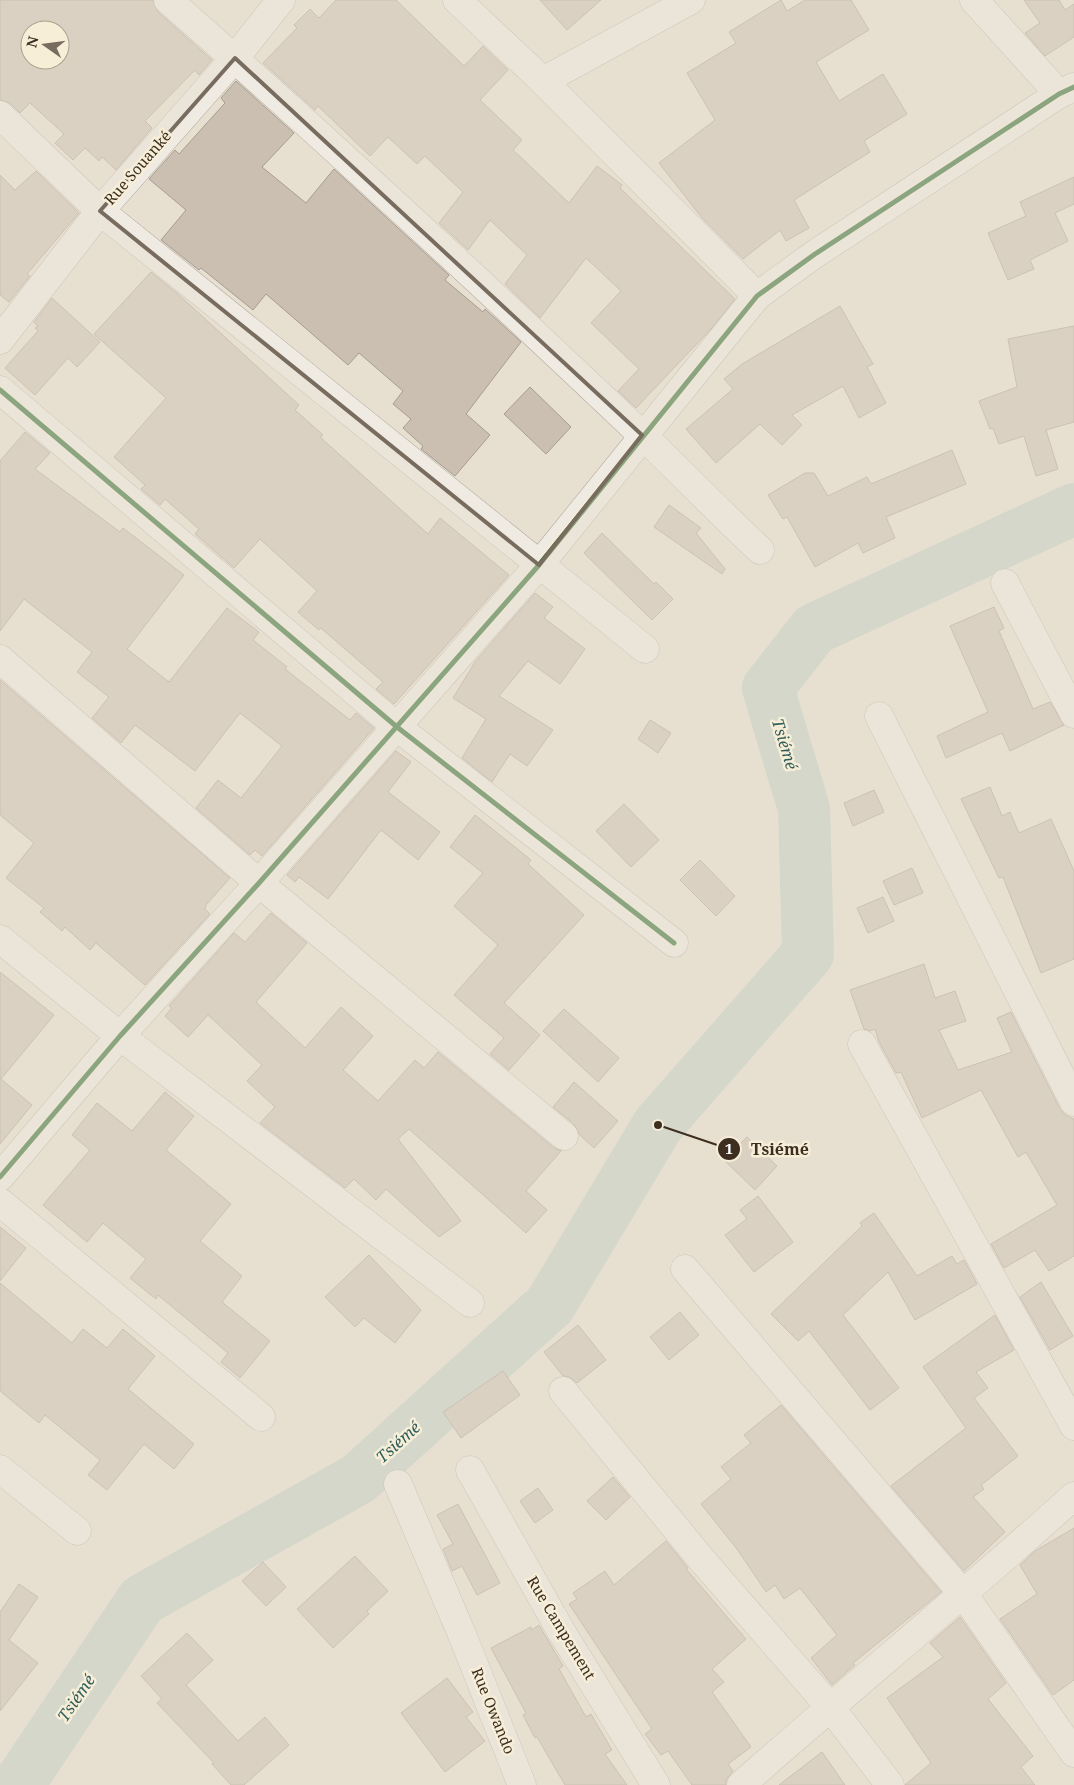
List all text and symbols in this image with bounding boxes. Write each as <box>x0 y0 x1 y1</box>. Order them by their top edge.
north arrow <box>20 20 70 70</box>
text: N <box>21 34 42 49</box>
street label: Rue Souanké <box>99 126 175 209</box>
water label: Tsiémé <box>767 716 803 773</box>
callout: Tsiémé <box>716 1133 819 1164</box>
text: 1 <box>725 1138 733 1158</box>
text: Tsiémé <box>751 1138 809 1160</box>
water label: Tsiémé <box>371 1416 426 1468</box>
street label: Rue Campement <box>523 1572 601 1683</box>
street label: Rue Owando <box>468 1665 520 1757</box>
water label: Tsiémé <box>52 1669 100 1726</box>

